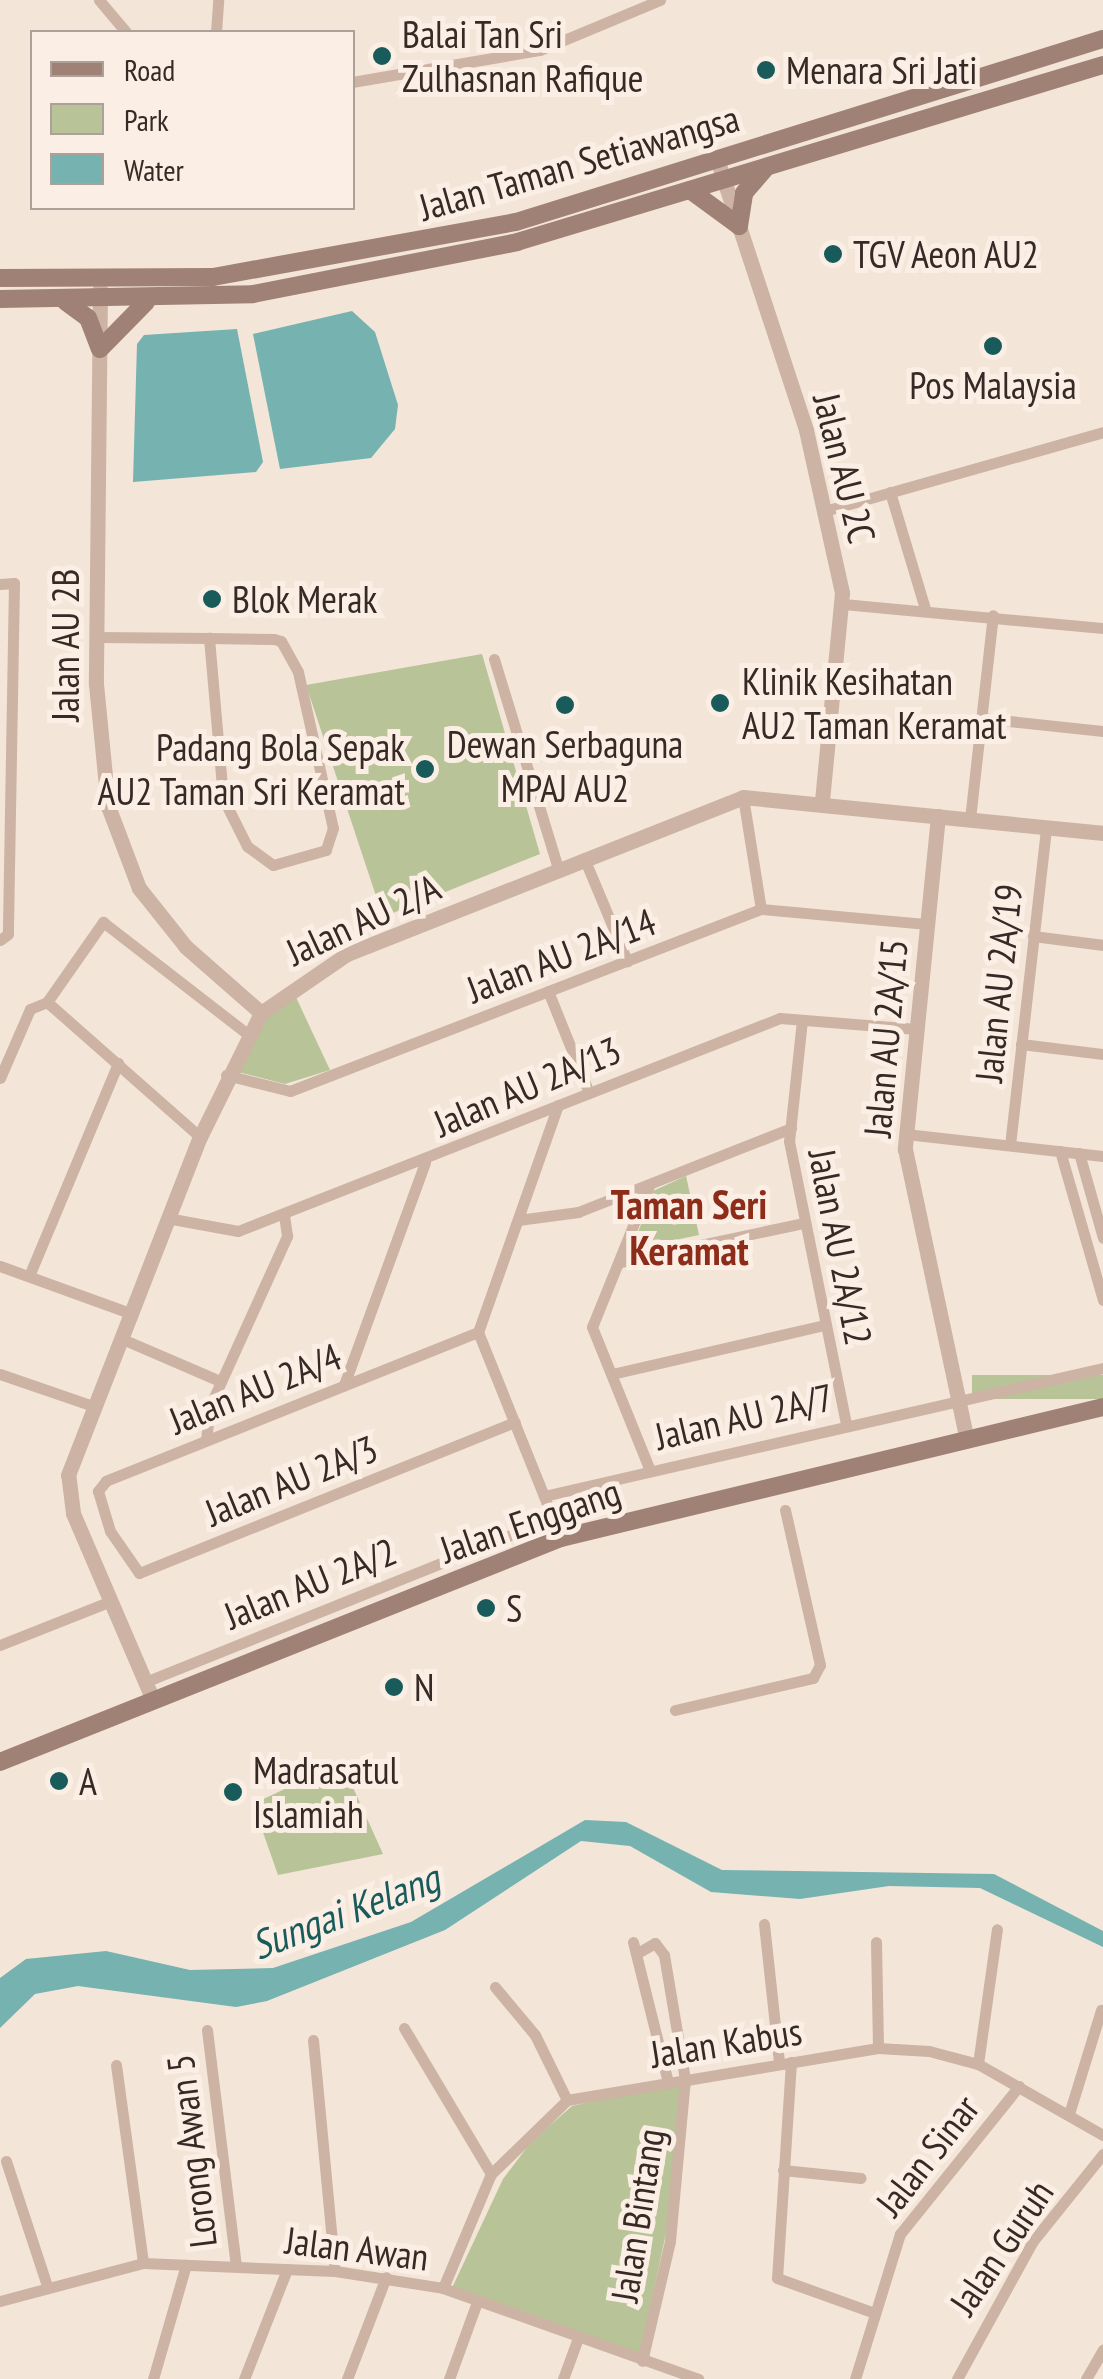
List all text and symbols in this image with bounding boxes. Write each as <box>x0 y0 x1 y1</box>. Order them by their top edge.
place label: Balai Tan Sri Zulhasnan Rafique <box>402 11 643 100</box>
legend <box>30 30 355 210</box>
marker: Balai Tan Sri Zulhasnan Rafique <box>371 45 393 67</box>
place label: Menara Sri Jati <box>786 47 977 93</box>
text: Road <box>124 50 175 89</box>
marker: Menara Sri Jati <box>755 59 777 81</box>
street label: Jalan Taman Setiawangsa <box>413 94 745 230</box>
text: Park <box>124 100 169 139</box>
text: Water <box>124 150 184 189</box>
place label: TGV Aeon AU2 <box>853 231 1042 277</box>
marker: TGV Aeon AU2 <box>822 243 844 265</box>
marker: Pos Malaysia <box>982 335 1004 357</box>
place label: Pos Malaysia <box>909 362 1077 408</box>
street label: Jalan AU 2C <box>804 388 886 548</box>
street label: Jalan AU 2B <box>42 568 88 722</box>
place label: Blok Merak <box>232 576 378 622</box>
marker: Blok Merak <box>201 588 223 610</box>
place label: Klinik Kesihatan AU2 Taman Keramat <box>742 658 1008 748</box>
marker: Klinik Kesihatan AU2 Taman Keramat <box>707 690 733 716</box>
marker: Dewan Serbaguna MPAJ AU2 <box>554 694 576 716</box>
place label: Dewan Serbaguna MPAJ AU2 <box>447 721 683 811</box>
place label: Padang Bola Sepak AU2 Taman Sri Keramat <box>97 724 405 814</box>
marker: Padang Bola Sepak AU2 Taman Sri Keramat <box>414 758 436 780</box>
street label: Jalan AU 2/A <box>278 863 448 975</box>
street label: Jalan AU 2A/19 <box>965 881 1031 1085</box>
street label: Jalan AU 2A/14 <box>460 898 662 1012</box>
street label: Jalan AU 2A/15 <box>854 937 916 1139</box>
street label: Jalan AU 2A/13 <box>426 1026 628 1146</box>
street label: Jalan AU 2A/12 <box>800 1145 882 1349</box>
district label: Taman Seri Keramat <box>611 1180 767 1274</box>
street label: Jalan AU 2A/4 <box>162 1333 348 1443</box>
street label: Jalan AU 2A/7 <box>650 1373 838 1459</box>
street label: Jalan AU 2A/3 <box>198 1425 384 1535</box>
street label: Jalan Enggang <box>434 1468 626 1572</box>
street label: Jalan AU 2A/2 <box>217 1528 403 1638</box>
place label: S <box>506 1585 522 1631</box>
marker: S <box>475 1597 497 1619</box>
place label: N <box>414 1664 434 1710</box>
marker: N <box>383 1676 405 1698</box>
place label: Madrasatul Islamiah <box>253 1747 398 1836</box>
place label: A <box>79 1758 97 1804</box>
marker: A <box>48 1770 70 1792</box>
marker: Madrasatul Islamiah <box>222 1781 244 1803</box>
water label: Sungai Kelang <box>244 1853 446 1969</box>
street label: Jalan Kabus <box>647 2008 805 2076</box>
street label: Lorong Awan 5 <box>156 2051 226 2251</box>
street label: Jalan Sinar <box>866 2086 988 2224</box>
street label: Jalan Bintang <box>601 2125 673 2305</box>
street label: Jalan Guruh <box>940 2171 1062 2323</box>
street label: Jalan Awan <box>282 2217 432 2279</box>

